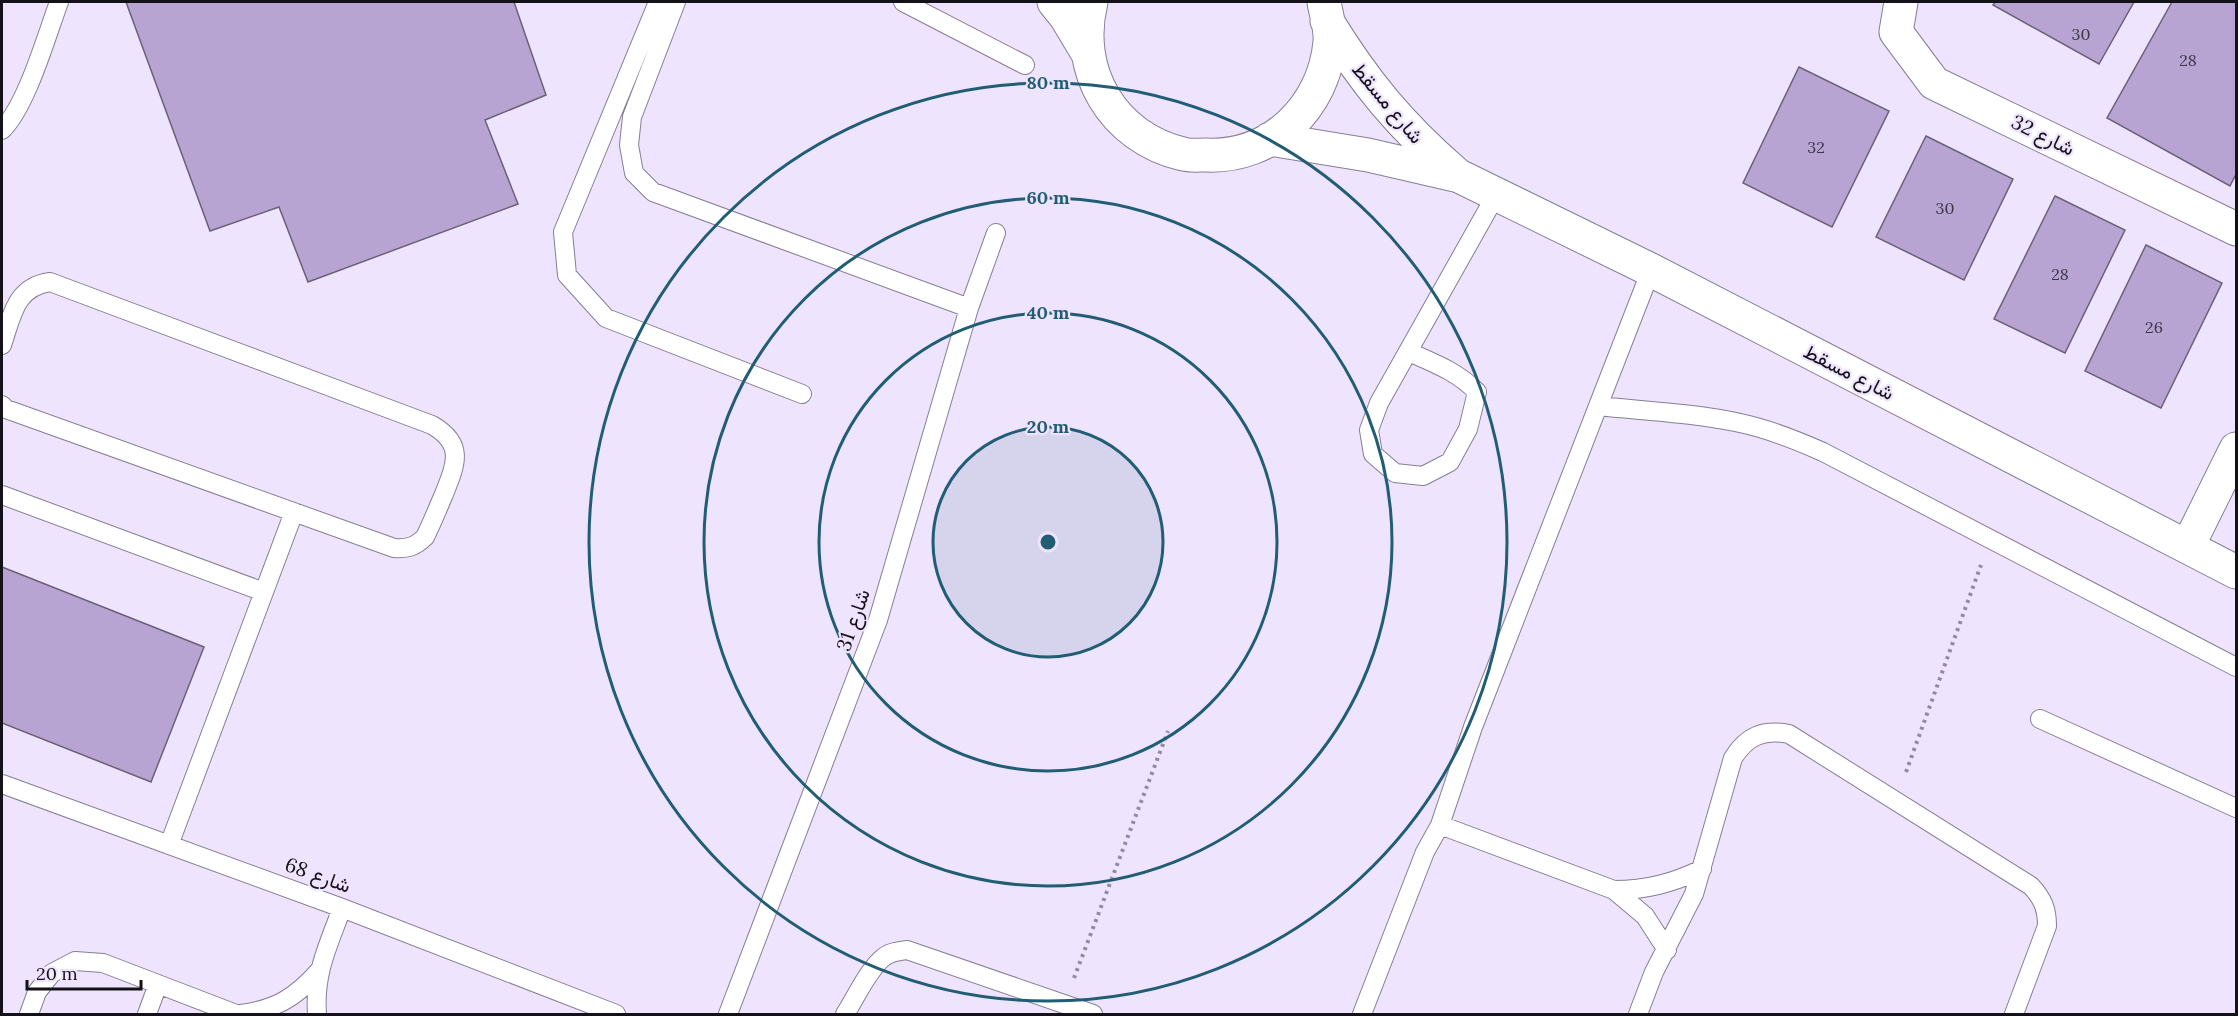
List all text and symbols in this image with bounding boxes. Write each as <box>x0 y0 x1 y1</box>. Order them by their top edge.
house number: 30 <box>2072 24 2090 44</box>
house number: 28 <box>2179 50 2197 70</box>
street label: شارع مسقط <box>1346 57 1430 150</box>
text: 80 m <box>1026 71 1070 94</box>
street label: شارع 32 <box>2007 109 2079 162</box>
house number: 32 <box>1807 137 1825 157</box>
text: 60 m <box>1026 186 1070 209</box>
house number: 30 <box>1936 198 1954 218</box>
house number: 28 <box>2051 264 2069 284</box>
text: 40 m <box>1027 301 1070 324</box>
house number: 26 <box>2145 317 2163 337</box>
street label: شارع مسقط <box>1799 338 1899 407</box>
text: 20 m <box>1027 415 1070 438</box>
centre of rings <box>1038 532 1058 552</box>
street label: شارع 31 <box>830 586 877 655</box>
street label: شارع 68 <box>281 851 355 900</box>
scale bar <box>27 953 141 991</box>
text: 20 m <box>36 962 78 985</box>

